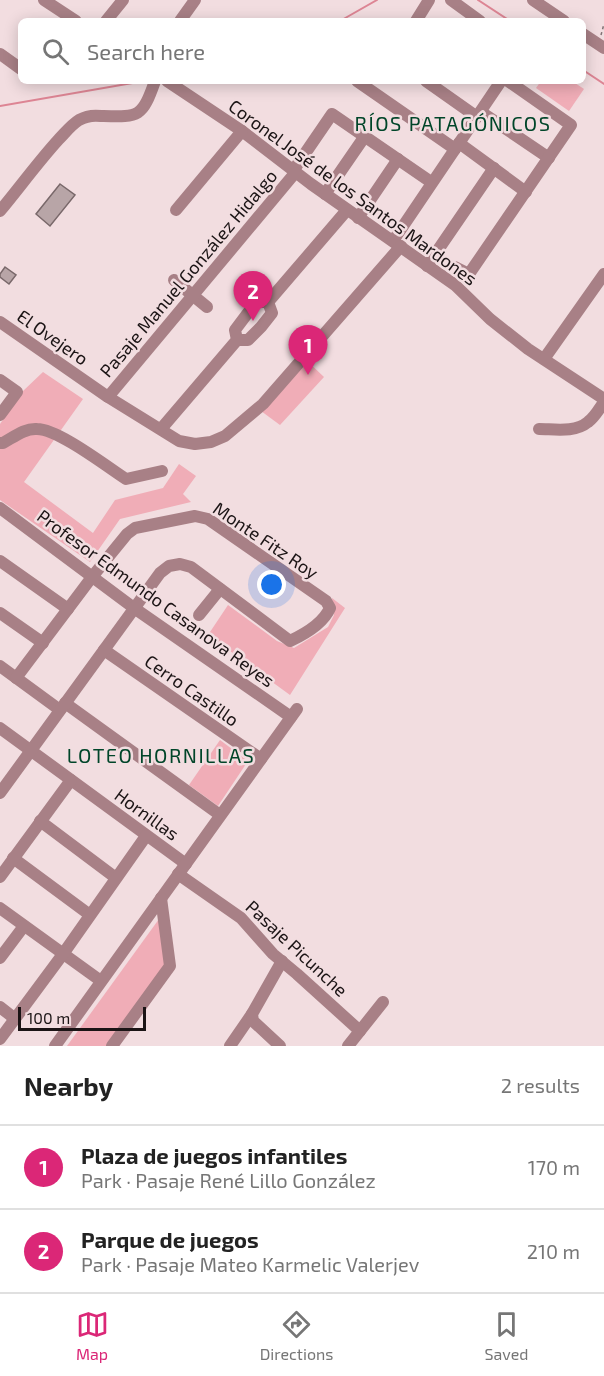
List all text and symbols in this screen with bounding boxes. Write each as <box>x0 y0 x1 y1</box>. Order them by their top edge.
search box <box>18 18 586 84</box>
icon: search <box>39 35 72 68</box>
text: Search here <box>87 38 205 64</box>
street label: Coronel José de los Santos Mardones <box>225 95 481 289</box>
district label: RÍOS PATAGÓNICOS <box>355 111 551 135</box>
street label: Pasaje Manuel González Hidalgo <box>95 165 281 381</box>
pin: 2 <box>234 272 272 321</box>
street label: El Ovejero <box>13 305 93 369</box>
pin: 1 <box>288 326 328 375</box>
street label: Monte Fitz Roy <box>209 497 323 583</box>
street label: Profesor Edmundo Casanova Reyes <box>33 505 279 691</box>
your location <box>257 570 286 599</box>
street label: Cerro Castillo <box>141 649 243 731</box>
district label: LOTEO HORNILLAS <box>67 743 255 767</box>
street label: Hornillas <box>111 783 183 845</box>
street label: Pasaje Picunche <box>242 895 352 1001</box>
scale bar <box>18 1004 146 1032</box>
text: 100 m <box>27 1008 70 1027</box>
text: Nearby <box>24 1070 113 1101</box>
text: 2 results <box>501 1073 580 1097</box>
text: Plaza de juegos infantiles <box>81 1142 347 1168</box>
text: 1 <box>39 1155 48 1179</box>
text: 170 m <box>528 1155 580 1179</box>
text: Park · Pasaje René Lillo González <box>81 1168 376 1192</box>
text: Parque de juegos <box>81 1226 259 1252</box>
text: 2 <box>38 1239 49 1263</box>
text: 210 m <box>527 1239 580 1263</box>
text: Park · Pasaje Mateo Karmelic Valerjev <box>81 1252 419 1276</box>
tab: Map <box>76 1308 109 1363</box>
tab: Directions <box>260 1308 333 1363</box>
tab: Saved <box>485 1308 528 1363</box>

